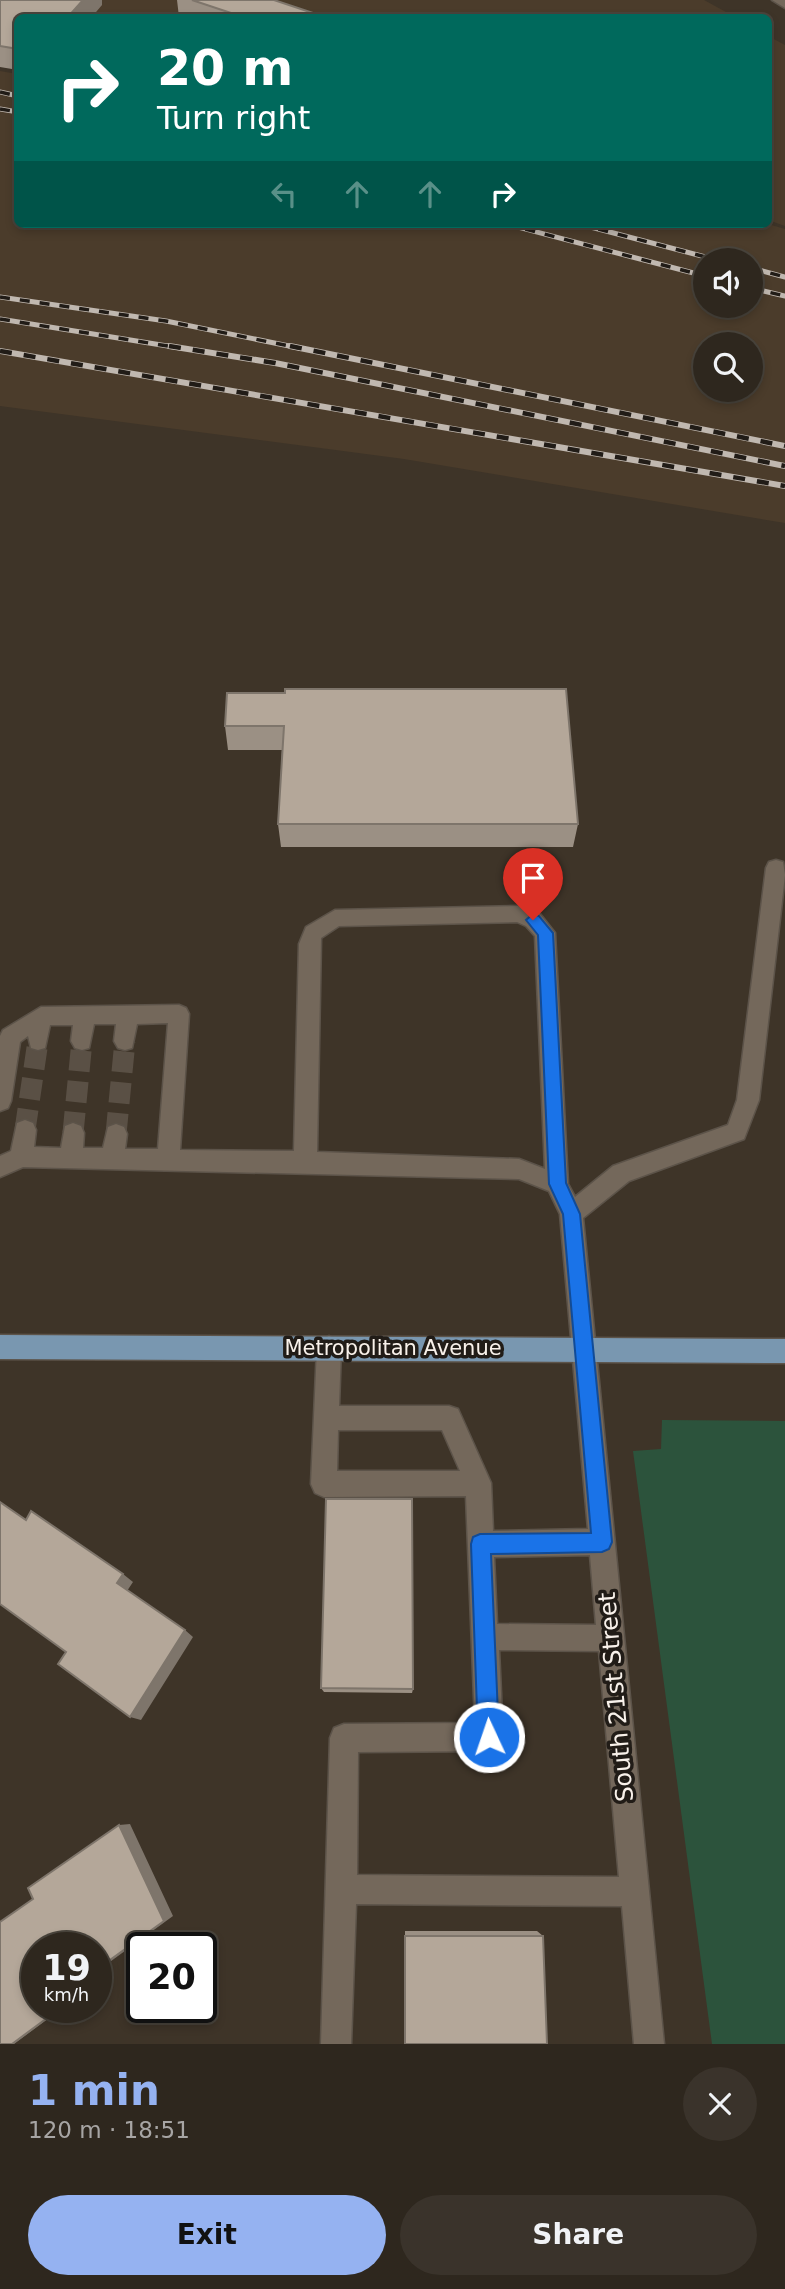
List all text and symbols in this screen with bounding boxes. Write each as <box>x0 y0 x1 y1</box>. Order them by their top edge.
text: 20 m <box>157 40 293 97</box>
icon: right <box>42 42 133 133</box>
text: Turn right <box>157 99 310 137</box>
icon: left <box>265 175 303 213</box>
icon: ahead <box>338 175 376 213</box>
icon: ahead <box>411 175 449 213</box>
icon: right <box>484 175 522 213</box>
map controls <box>693 248 763 402</box>
button: sound <box>693 248 763 318</box>
button: search <box>693 332 763 402</box>
pin <box>503 848 563 920</box>
icon: arrive <box>514 859 552 897</box>
street label: Metropolitan Avenue <box>284 1336 502 1360</box>
street label: South 21st Street <box>593 1591 639 1803</box>
position arrow <box>452 1700 526 1774</box>
speed limit sign: 20 <box>126 1932 217 2023</box>
text: 19 <box>42 1948 91 1988</box>
text: km/h <box>44 1984 89 2005</box>
text: 1 min <box>28 2066 160 2115</box>
button: close <box>683 2067 757 2141</box>
text: 120 m · 18:51 <box>28 2117 190 2143</box>
button: Exit <box>28 2195 386 2275</box>
button: Share <box>400 2195 757 2275</box>

